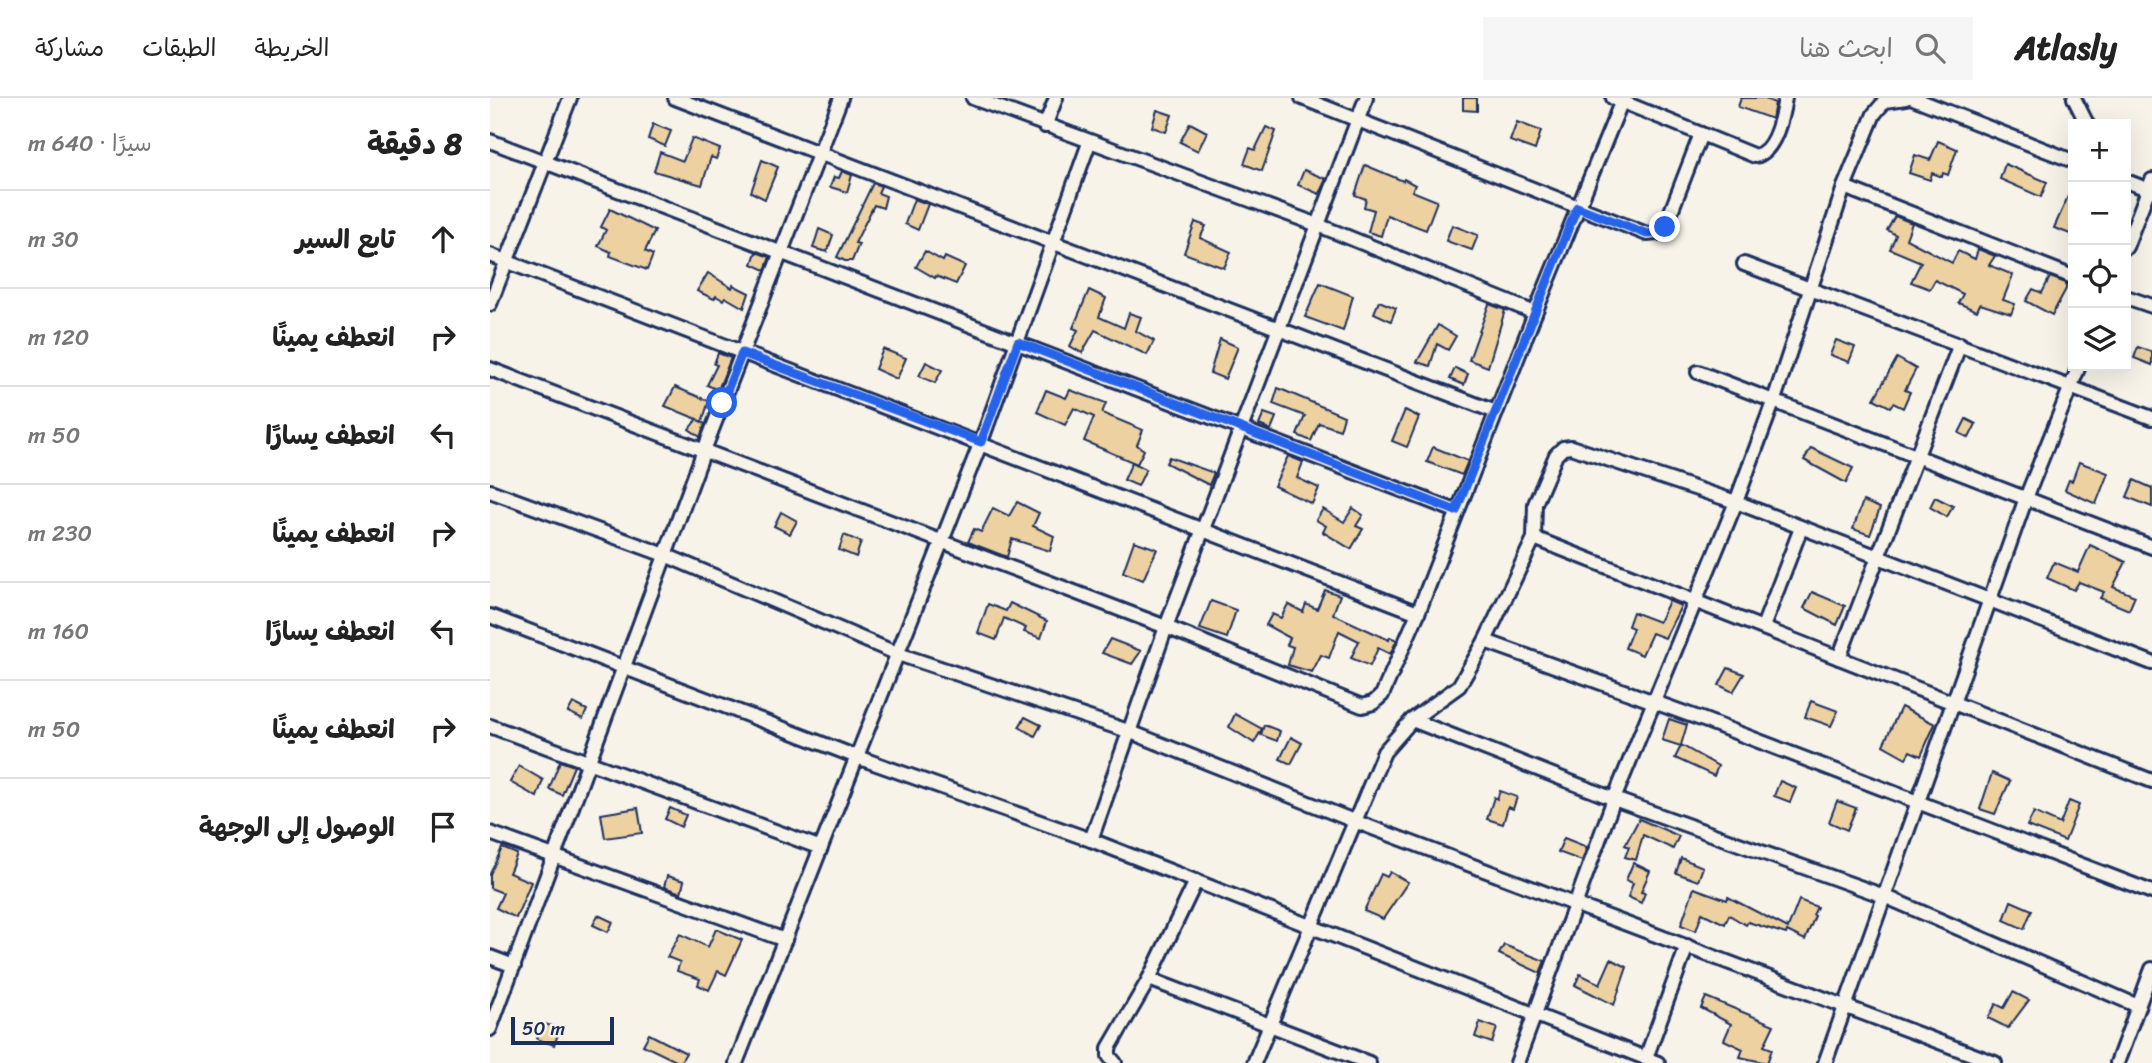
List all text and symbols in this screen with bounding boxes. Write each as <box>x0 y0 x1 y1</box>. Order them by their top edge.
search box <box>1483 17 1973 80</box>
text: Atlasly <box>2015 19 2117 77</box>
text: ابحث هنا <box>1799 25 1893 71</box>
text: مشاركة <box>35 27 104 69</box>
text: الطبقات <box>142 27 217 69</box>
text: الخريطة <box>255 27 329 69</box>
icon: search <box>1911 29 1949 67</box>
text: 8 دقيقة <box>367 117 462 171</box>
map controls <box>2068 119 2131 371</box>
button: + <box>2068 119 2131 182</box>
text: سيرًا · 640 m <box>28 123 152 164</box>
button: − <box>2068 182 2131 245</box>
route end <box>1649 211 1680 242</box>
text: تابع السير <box>296 216 395 262</box>
text: 30 m <box>28 219 79 260</box>
icon: ahead <box>424 220 462 258</box>
button: locate <box>2068 245 2131 308</box>
button: layers <box>2068 308 2131 371</box>
text: انعطف يمينًا <box>272 314 395 360</box>
text: 120 m <box>28 317 89 358</box>
icon: right <box>424 318 462 356</box>
route start <box>706 387 737 418</box>
text: انعطف يسارًا <box>265 412 395 458</box>
text: 50 m <box>28 415 80 456</box>
icon: left <box>424 416 462 454</box>
text: انعطف يمينًا <box>272 510 395 556</box>
text: 230 m <box>28 513 92 554</box>
icon: right <box>424 514 462 552</box>
text: انعطف يسارًا <box>265 608 395 654</box>
text: 160 m <box>28 611 89 652</box>
icon: left <box>424 612 462 650</box>
text: انعطف يمينًا <box>272 706 395 752</box>
text: 50 m <box>28 709 80 750</box>
icon: right <box>424 710 462 748</box>
text: الوصول إلى الوجهة <box>199 804 395 850</box>
icon: arrive <box>424 808 462 846</box>
text: 50 m <box>522 1012 565 1045</box>
scale bar <box>511 1014 614 1046</box>

